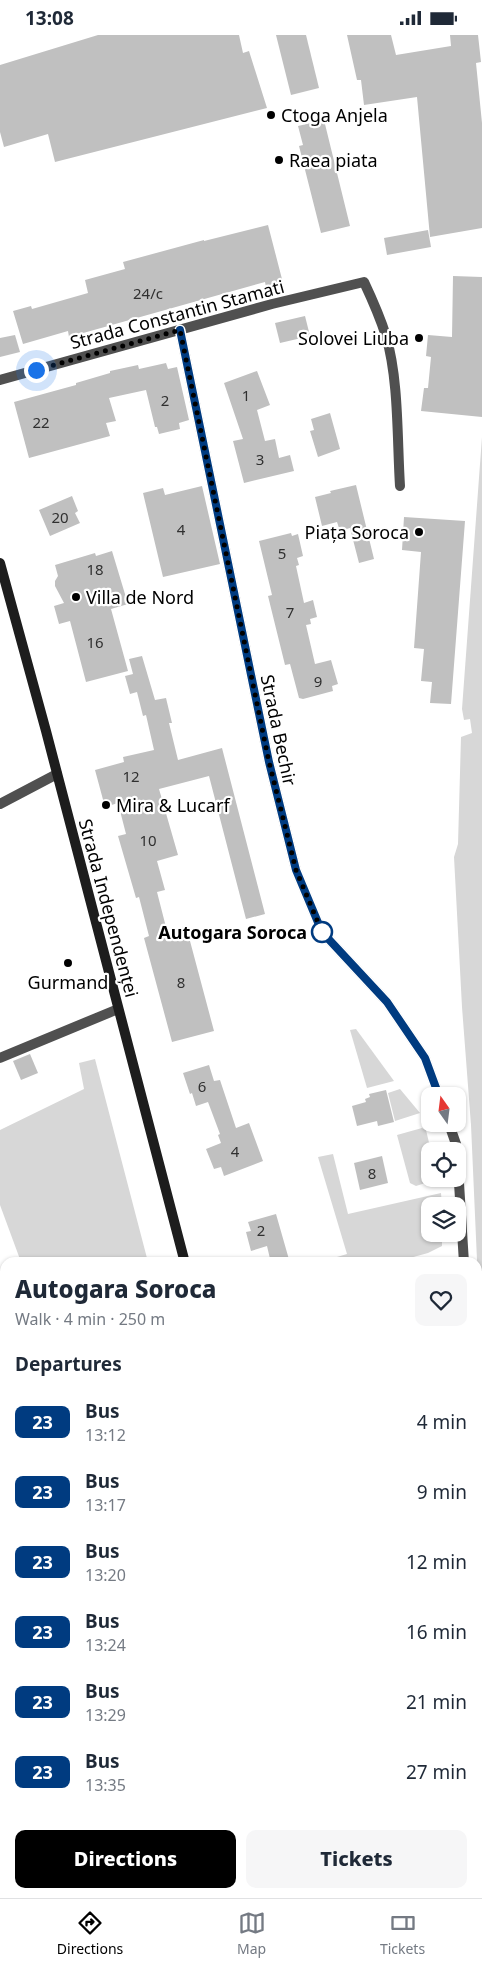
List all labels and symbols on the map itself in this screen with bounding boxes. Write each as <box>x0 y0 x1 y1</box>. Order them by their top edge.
place label: Ctoga Anjela <box>281 103 388 127</box>
marker: Ctoga Anjela <box>265 109 277 121</box>
place label: Raea piata <box>289 148 378 172</box>
marker: Raea piata <box>273 154 285 166</box>
street label: Strada Constantin Stamati <box>67 274 287 354</box>
house number: 24/c <box>133 283 163 303</box>
place label: Solovei Liuba <box>298 326 409 350</box>
marker: Solovei Liuba <box>413 332 425 344</box>
your location <box>24 358 49 383</box>
house number: 1 <box>242 385 250 405</box>
house number: 2 <box>161 390 169 410</box>
house number: 22 <box>32 412 50 432</box>
house number: 3 <box>256 449 264 469</box>
house number: 20 <box>51 507 69 527</box>
house number: 4 <box>177 519 186 539</box>
place label: Piața Soroca <box>305 520 409 544</box>
marker: Piața Soroca <box>413 526 425 538</box>
house number: 5 <box>278 543 286 563</box>
house number: 18 <box>86 559 104 579</box>
place label: Villa de Nord <box>86 585 194 609</box>
marker: Villa de Nord <box>70 591 82 603</box>
house number: 7 <box>286 602 294 622</box>
house number: 16 <box>86 632 104 652</box>
house number: 9 <box>314 671 322 691</box>
street label: Strada Bechir <box>256 672 303 788</box>
house number: 12 <box>122 766 140 786</box>
place label: Mira & Lucarf <box>116 793 230 817</box>
marker: Mira & Lucarf <box>100 799 112 811</box>
street label: Strada Independenței <box>74 816 144 1000</box>
house number: 10 <box>139 830 157 850</box>
place label: Autogara Soroca <box>158 920 307 944</box>
marker: Autogara Soroca <box>311 921 333 943</box>
marker: Gurmand <box>62 957 74 969</box>
place label: Gurmand <box>28 970 108 994</box>
house number: 8 <box>177 972 185 992</box>
house number: 6 <box>198 1076 206 1096</box>
north arrow <box>421 1087 466 1133</box>
house number: 4 <box>231 1141 240 1161</box>
house number: 8 <box>368 1163 376 1183</box>
house number: 2 <box>257 1220 265 1240</box>

